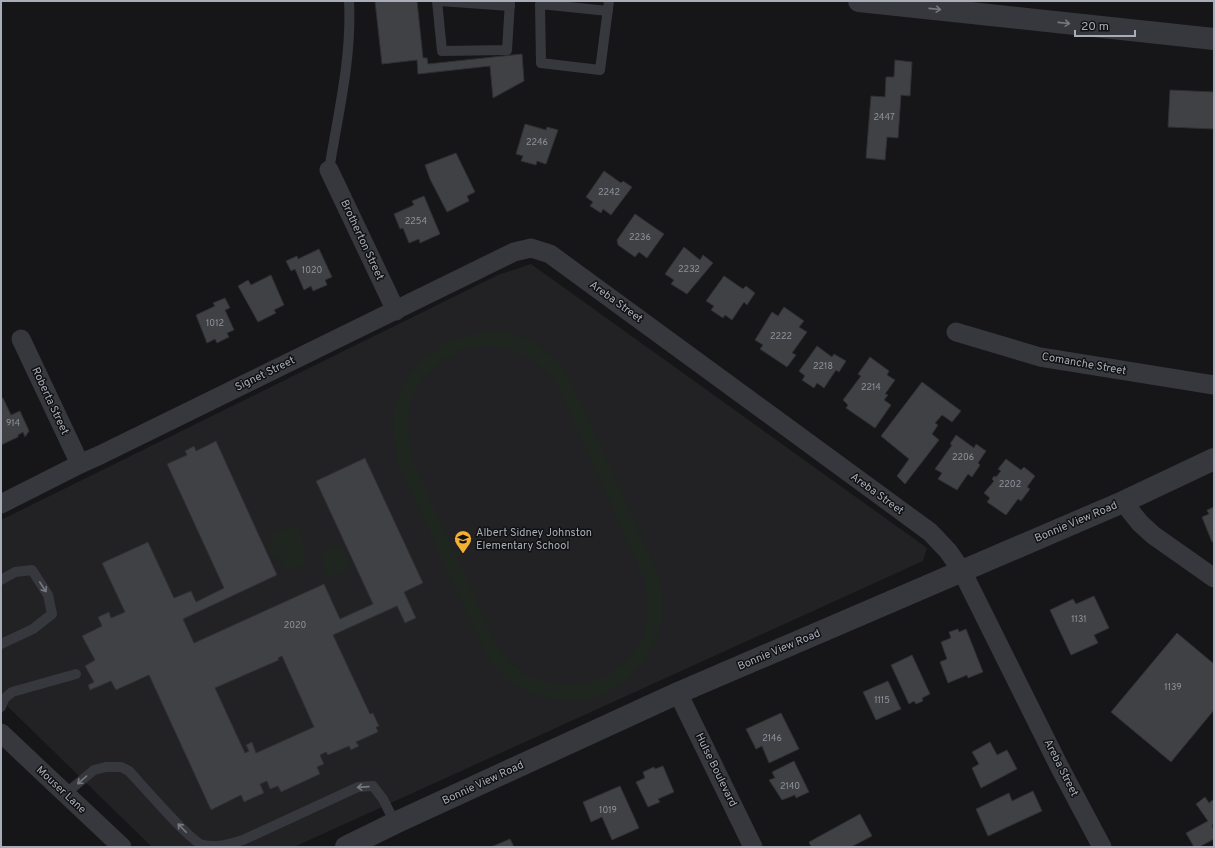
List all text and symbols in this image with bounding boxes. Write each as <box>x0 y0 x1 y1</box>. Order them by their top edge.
one-way arrow <box>928 6 941 13</box>
scale bar <box>1075 12 1135 38</box>
one-way arrow <box>1057 19 1070 27</box>
text: 20 m <box>1081 19 1109 35</box>
house number: 2447 <box>873 112 895 123</box>
house number: 2246 <box>526 137 548 148</box>
house number: 2242 <box>598 187 620 198</box>
street label: Brotherton Street <box>337 198 387 282</box>
house number: 2254 <box>405 216 428 227</box>
house number: 2236 <box>629 232 651 243</box>
house number: 2232 <box>678 264 700 275</box>
house number: 1020 <box>302 265 322 276</box>
street label: Areba Street <box>587 278 645 326</box>
house number: 1012 <box>206 318 224 329</box>
house number: 2222 <box>770 331 792 342</box>
street label: Comanche Street <box>1041 350 1127 378</box>
street label: Signet Street <box>233 353 297 395</box>
house number: 2218 <box>813 361 833 372</box>
street label: Roberta Street <box>28 365 72 437</box>
house number: 2214 <box>861 382 881 393</box>
house number: 914 <box>6 418 20 429</box>
house number: 2206 <box>952 452 974 463</box>
street label: Areba Street <box>848 470 906 518</box>
house number: 2202 <box>999 479 1021 490</box>
street label: Bonnie View Road <box>1033 498 1119 546</box>
place label: Albert Sidney Johnston Elementary School <box>476 526 592 553</box>
school or university icon: Albert Sidney Johnston Elementary School <box>453 529 473 554</box>
one-way arrow <box>39 581 47 593</box>
house number: 1131 <box>1071 614 1087 625</box>
house number: 2020 <box>284 620 307 631</box>
street label: Bonnie View Road <box>736 626 822 674</box>
house number: 1139 <box>1164 682 1182 693</box>
house number: 1115 <box>874 695 890 706</box>
street label: Hulse Boulevard <box>692 731 740 809</box>
house number: 2146 <box>762 733 782 744</box>
street label: Areba Street <box>1041 737 1081 799</box>
street label: Bonnie View Road <box>440 758 526 808</box>
street label: Mouser Lane <box>33 763 89 817</box>
one-way arrow <box>77 776 87 785</box>
house number: 2140 <box>780 781 800 792</box>
one-way arrow <box>357 783 370 790</box>
house number: 1019 <box>599 805 617 816</box>
one-way arrow <box>177 823 187 833</box>

